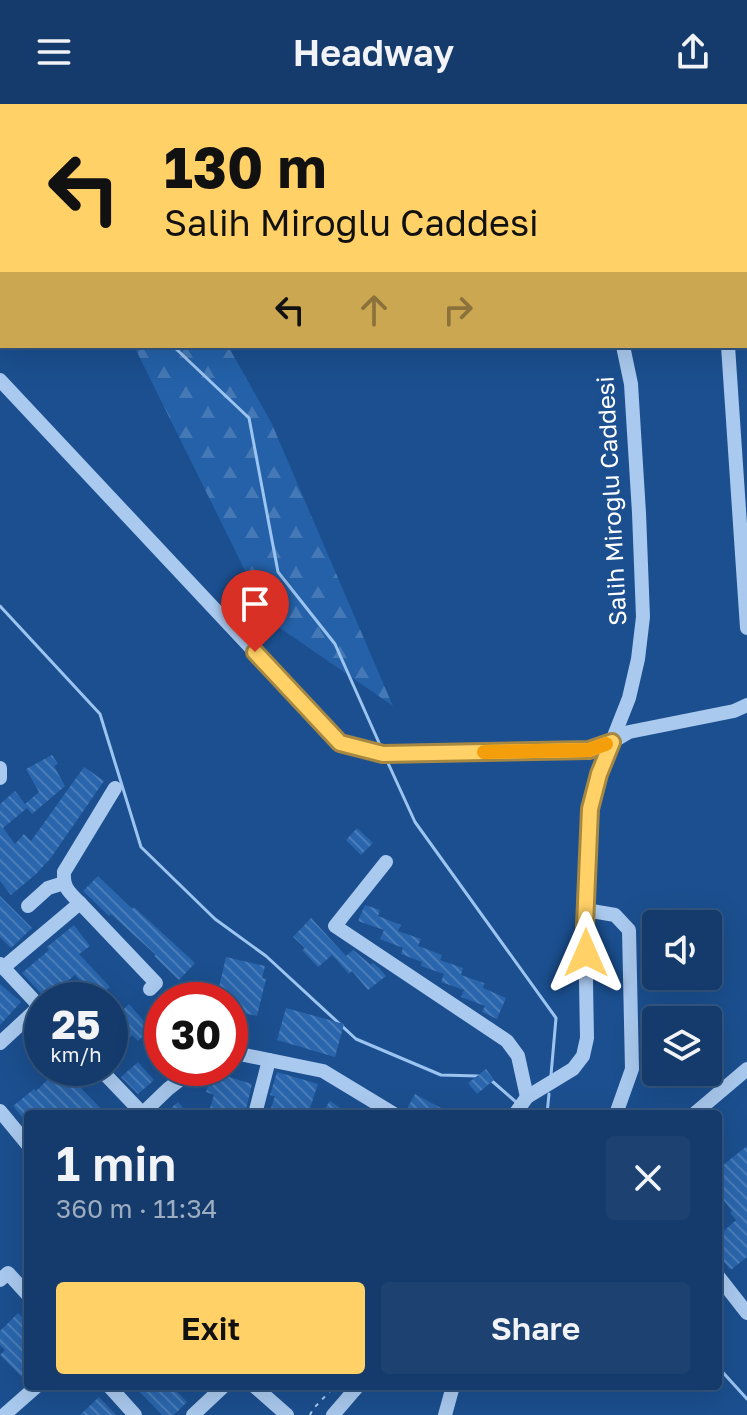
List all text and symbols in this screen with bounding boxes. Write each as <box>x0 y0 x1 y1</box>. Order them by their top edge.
icon: menu <box>32 30 76 74</box>
icon: share <box>671 30 715 74</box>
text: Headway <box>293 31 454 74</box>
text: 130 m <box>164 133 326 200</box>
icon: left <box>32 136 136 240</box>
text: Salih Miroğlu Caddesi <box>164 201 539 244</box>
icon: left <box>268 288 312 332</box>
icon: ahead <box>352 288 396 332</box>
icon: right <box>436 288 480 332</box>
street label: Salih Miroğlu Caddesi <box>589 376 632 627</box>
pin <box>221 570 289 652</box>
icon: arrive <box>233 582 277 626</box>
map controls <box>642 910 722 1086</box>
button: sound <box>642 910 722 990</box>
position arrow <box>544 911 628 995</box>
speed limit sign: 30 <box>144 982 248 1086</box>
text: 25 <box>52 1000 100 1048</box>
button: layers <box>642 1006 722 1086</box>
text: km/h <box>51 1042 101 1066</box>
text: 1 min <box>56 1134 176 1192</box>
button: close <box>606 1136 690 1220</box>
text: 360 m · 11:34 <box>56 1193 217 1224</box>
button: Exit <box>56 1282 365 1374</box>
button: Share <box>381 1282 690 1374</box>

